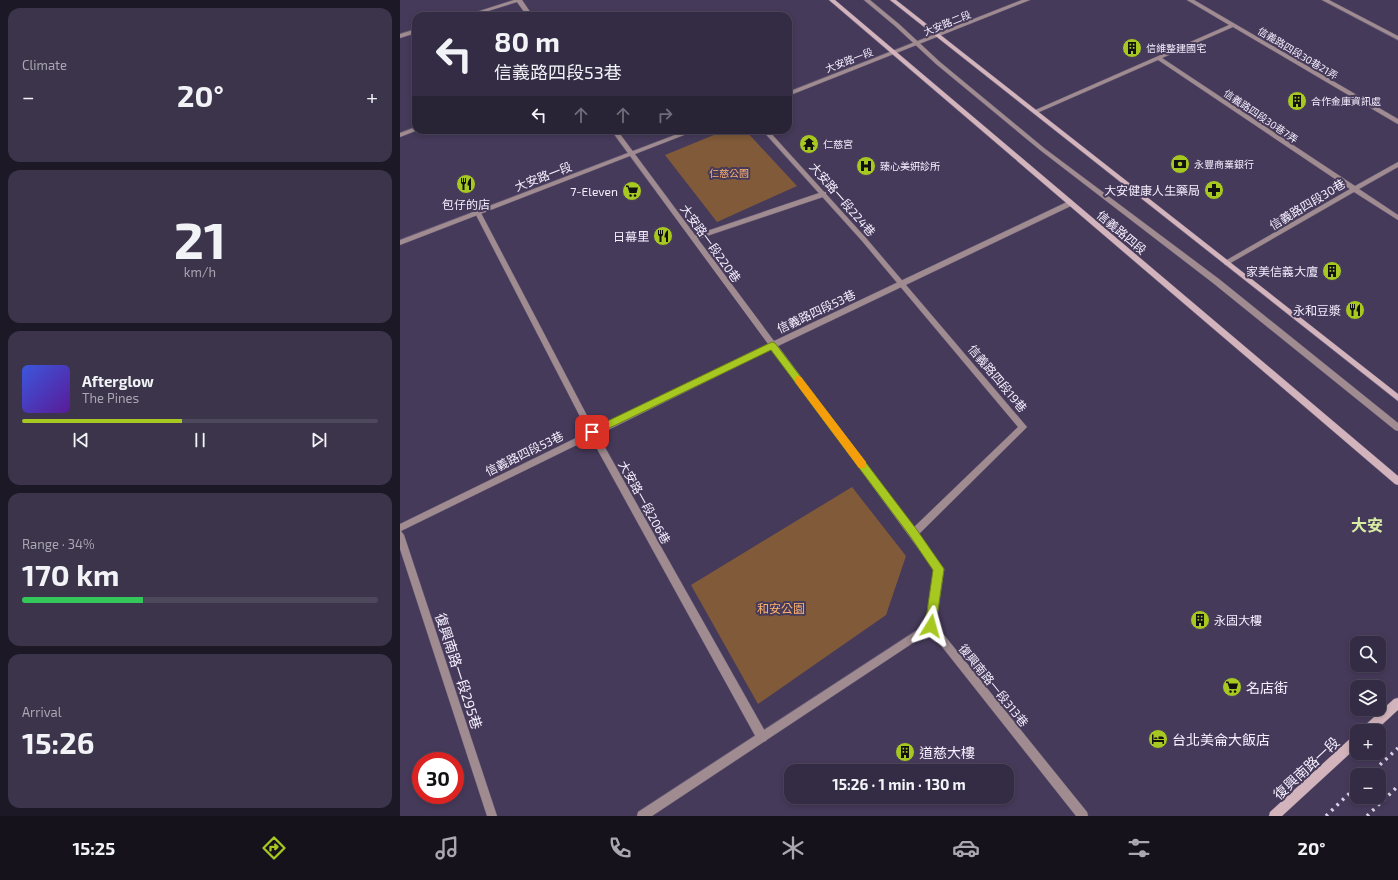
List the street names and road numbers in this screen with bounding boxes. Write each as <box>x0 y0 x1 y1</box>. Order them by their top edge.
street label: 大安路二段 <box>922 8 972 38</box>
street label: 信義路四段30巷21弄 <box>1256 24 1340 82</box>
street label: 大安路一段 <box>824 45 874 75</box>
street label: 信義路四段30巷7弄 <box>1222 87 1300 145</box>
street label: 大安路一段 <box>512 159 574 193</box>
street label: 大安路一段224巷 <box>807 159 879 239</box>
street label: 信義路四段30巷 <box>1267 176 1347 232</box>
street label: 大安路一段220巷 <box>678 201 744 285</box>
street label: 信義路四段 <box>1095 207 1149 257</box>
street label: 信義路四段53巷 <box>774 287 858 335</box>
street label: 信義路四段19巷 <box>966 341 1030 415</box>
street label: 信義路四段53巷 <box>483 428 565 478</box>
street label: 大安路一段206巷 <box>616 458 674 546</box>
street label: 復興南路一段295巷 <box>432 611 486 731</box>
street label: 復興南路一段313巷 <box>956 641 1032 729</box>
street label: 復興南路一段 <box>1269 733 1343 803</box>

